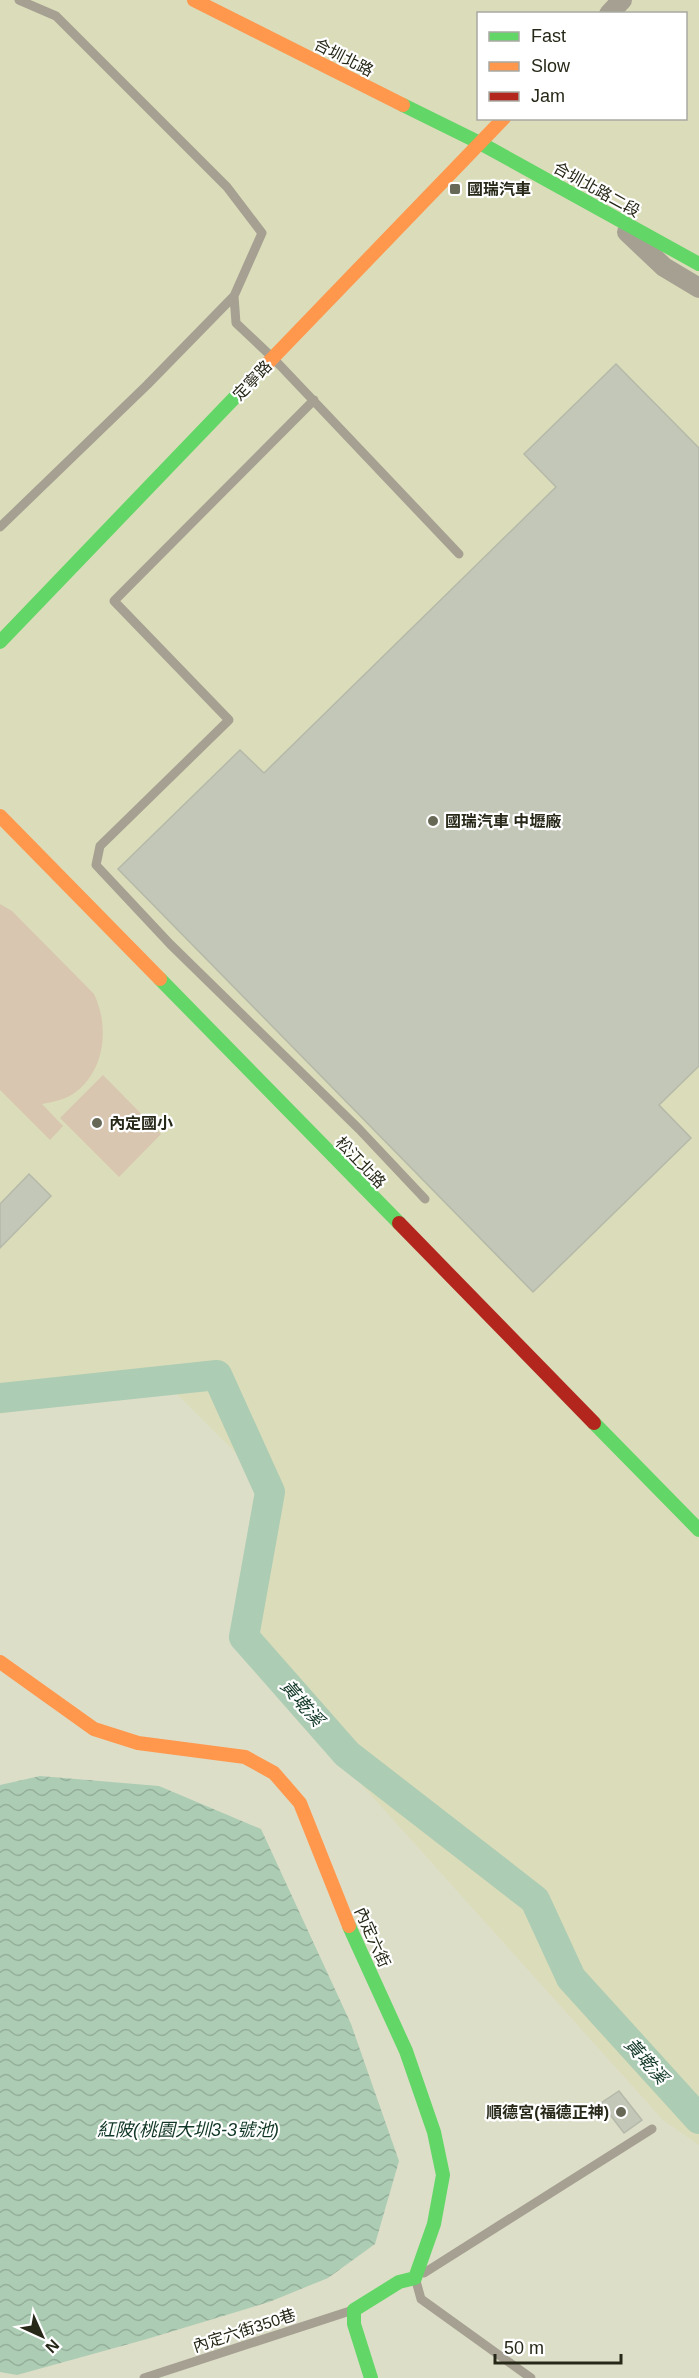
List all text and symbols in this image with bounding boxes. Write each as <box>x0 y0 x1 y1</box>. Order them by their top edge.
legend <box>477 12 687 120</box>
text: Fast <box>531 26 566 46</box>
street label: 合圳北路 <box>311 35 376 80</box>
text: Slow <box>531 56 571 76</box>
text: Jam <box>531 86 565 106</box>
street label: 合圳北路二段 <box>551 159 643 220</box>
place label: 國瑞汽車 <box>467 181 531 198</box>
marker: 國瑞汽車 <box>448 182 462 196</box>
street label: 定寧路 <box>230 357 275 404</box>
place label: 國瑞汽車 中壢廠 <box>445 813 561 830</box>
marker: 國瑞汽車 中壢廠 <box>426 814 440 828</box>
place label: 內定國小 <box>109 1115 173 1132</box>
marker: 內定國小 <box>90 1116 104 1130</box>
street label: 松江北路 <box>332 1133 389 1191</box>
water label: 黃墘溪 <box>277 1676 329 1732</box>
street label: 內定六街 <box>352 1905 393 1970</box>
water label: 黃墘溪 <box>621 2034 674 2090</box>
place label: 順德宮(福德正神) <box>486 2103 609 2121</box>
marker: 順德宮(福德正神) <box>614 2105 628 2119</box>
water label: 紅陂(桃園大圳3-3號池) <box>97 2120 279 2140</box>
north arrow <box>12 2306 72 2366</box>
street label: 內定六街350巷 <box>191 2306 298 2355</box>
scale bar <box>495 2327 621 2365</box>
text: N <box>42 2336 62 2356</box>
text: 50 m <box>504 2338 544 2358</box>

